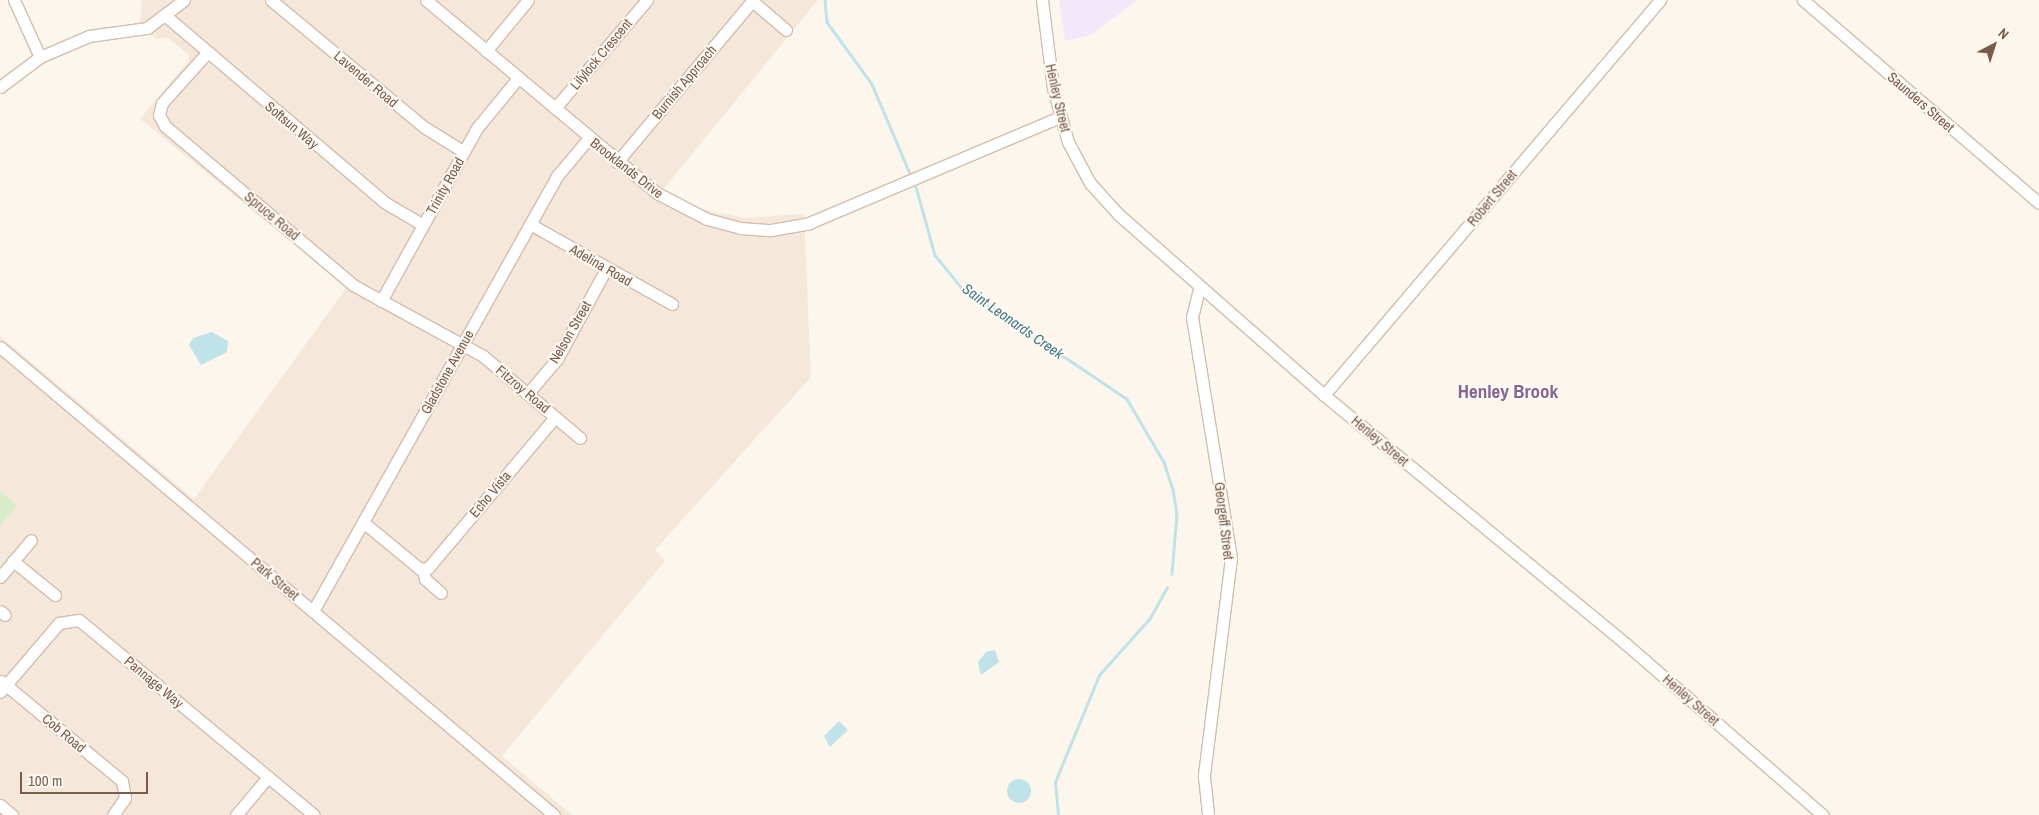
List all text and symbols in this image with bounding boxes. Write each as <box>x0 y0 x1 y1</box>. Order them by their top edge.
street label: Lilylock Crescent <box>566 15 636 93</box>
north arrow <box>1969 20 2019 70</box>
text: N <box>1995 24 2013 43</box>
street label: Burnish Approach <box>648 41 720 123</box>
street label: Lavender Road <box>331 47 401 111</box>
street label: Henley Street <box>1042 62 1074 134</box>
street label: Saunders Street <box>1884 68 1958 136</box>
street label: Softsun Way <box>262 98 322 152</box>
street label: Brooklands Drive <box>587 134 667 202</box>
street label: Trinity Road <box>422 154 468 218</box>
street label: Robert Street <box>1464 166 1520 230</box>
street label: Spruce Road <box>241 188 303 244</box>
street label: Adelina Road <box>567 240 635 290</box>
water label: Saint Leonards Creek <box>959 279 1067 363</box>
street label: Nelson Street <box>545 298 595 366</box>
street label: Gladstone Avenue <box>417 327 477 417</box>
street label: Fitzroy Road <box>492 361 554 417</box>
district label: Henley Brook <box>1458 381 1558 403</box>
street label: Henley Street <box>1348 412 1412 470</box>
street label: Echo Vista <box>466 467 514 521</box>
street label: Georgeff Street <box>1211 481 1237 561</box>
street label: Park Street <box>248 554 302 604</box>
street label: Pannage Way <box>121 653 187 711</box>
street label: Henley Street <box>1659 671 1723 729</box>
street label: Cob Road <box>39 710 89 756</box>
scale bar <box>22 762 150 794</box>
text: 100 m <box>28 770 62 791</box>

